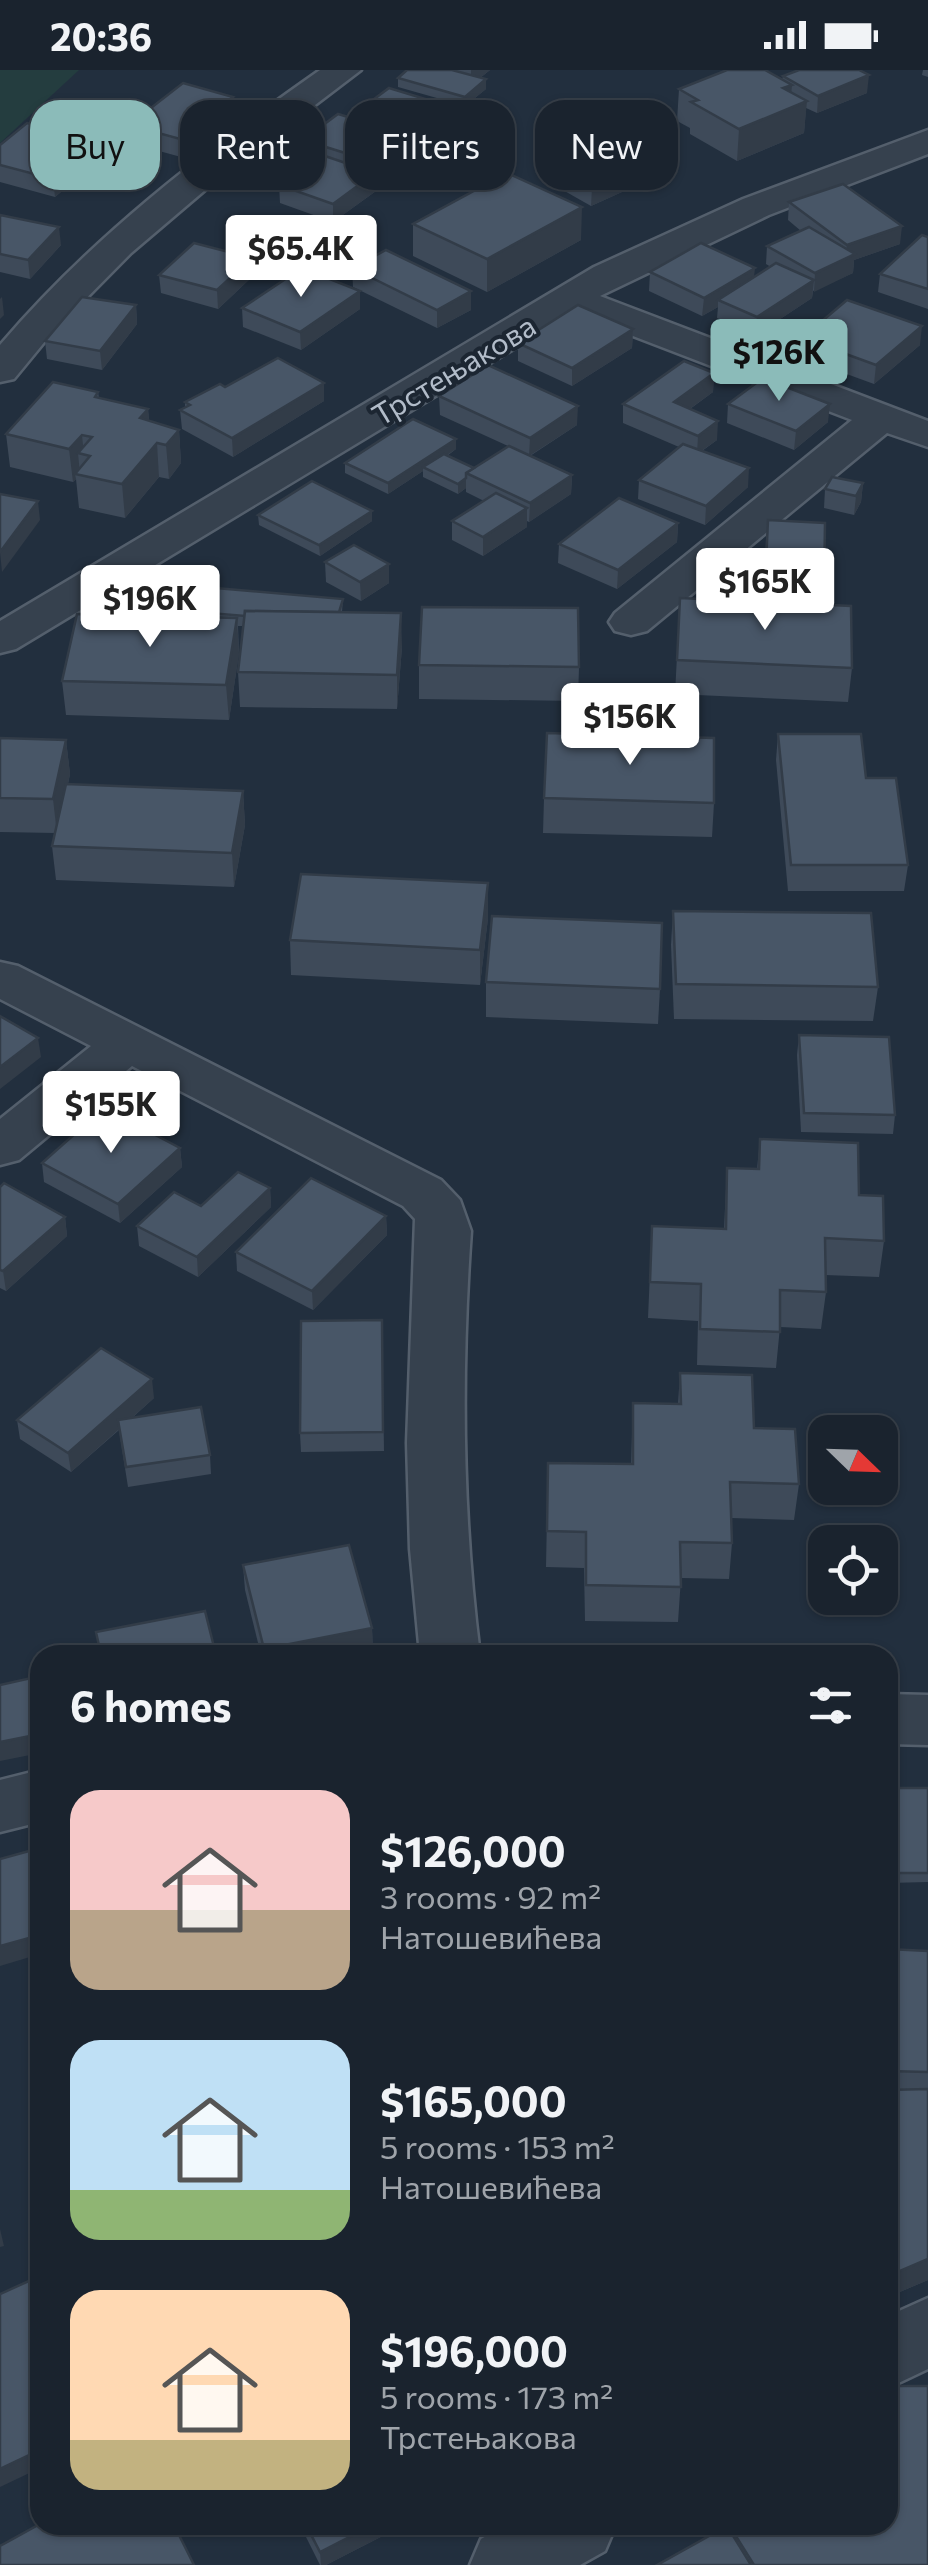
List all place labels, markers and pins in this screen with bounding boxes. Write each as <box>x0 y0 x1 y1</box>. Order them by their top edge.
pin: $65.4K <box>220 215 382 300</box>
pin: $126K <box>709 319 849 404</box>
pin: $165K <box>695 548 835 633</box>
pin: $196K <box>80 565 220 650</box>
pin: $156K <box>560 683 700 768</box>
pin: $155K <box>41 1071 181 1156</box>

